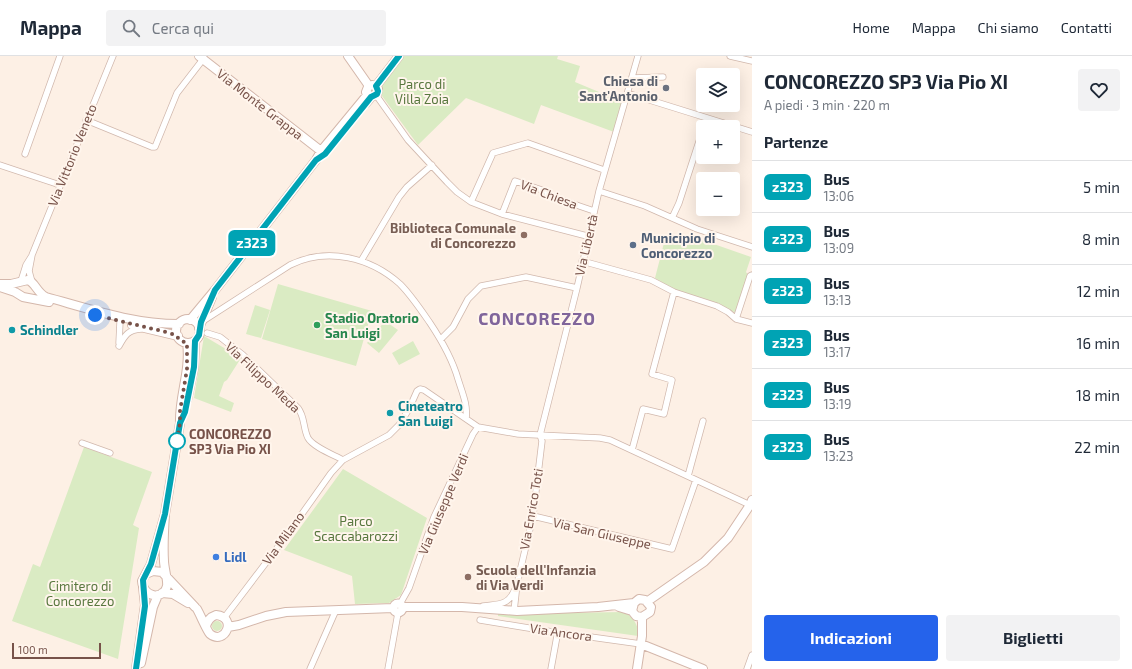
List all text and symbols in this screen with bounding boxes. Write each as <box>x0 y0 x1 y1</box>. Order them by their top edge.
search box <box>106 10 386 46</box>
text: Mappa <box>20 16 82 39</box>
icon: search <box>120 17 142 39</box>
text: Cerca qui <box>152 19 214 37</box>
text: Home <box>853 19 890 36</box>
text: Mappa <box>912 19 956 36</box>
text: Chi siamo <box>978 19 1039 36</box>
text: Contatti <box>1061 19 1112 36</box>
street label: Via Monte Grappa <box>214 65 306 143</box>
map controls <box>696 68 740 216</box>
button: layers <box>696 68 740 112</box>
button: heart <box>1078 69 1120 111</box>
text: CONCOREZZO SP3 Via Pio XI <box>764 70 1008 93</box>
place label: Chiesa di Sant'Antonio <box>579 73 658 104</box>
park label: Parco di Villa Zoia <box>395 76 449 107</box>
marker: Chiesa di Sant'Antonio <box>661 83 671 93</box>
text: A piedi · 3 min · 220 m <box>764 97 890 113</box>
street label: Via Vittorio Veneto <box>44 101 100 209</box>
button: + <box>696 120 740 164</box>
text: Partenze <box>764 133 828 151</box>
text: Bus <box>823 170 850 188</box>
button: − <box>696 172 740 216</box>
street label: Via Chiesa <box>518 176 580 212</box>
text: z323 <box>772 178 803 195</box>
text: 5 min <box>1083 178 1120 196</box>
text: 13:06 <box>823 188 854 204</box>
street label: Via Libertà <box>571 213 601 277</box>
place label: Biblioteca Comunale di Concorezzo <box>390 220 516 251</box>
text: Bus <box>823 222 850 240</box>
line badge: z323 <box>224 230 280 256</box>
marker: Biblioteca Comunale di Concorezzo <box>519 230 529 240</box>
place label: Municipio di Concorezzo <box>641 230 715 261</box>
text: z323 <box>772 230 803 247</box>
text: 8 min <box>1082 230 1120 248</box>
text: z323 <box>236 234 268 251</box>
marker: Municipio di Concorezzo <box>628 240 638 250</box>
text: 13:09 <box>823 240 854 256</box>
text: Bus <box>823 274 850 292</box>
text: z323 <box>772 282 803 299</box>
text: 12 min <box>1077 282 1120 300</box>
text: 13:13 <box>823 292 851 308</box>
your location <box>85 305 105 325</box>
district label: CONCOREZZO <box>478 308 596 328</box>
place label: Stadio Oratorio San Luigi <box>325 310 419 341</box>
marker: Stadio Oratorio San Luigi <box>312 320 322 330</box>
place label: Schindler <box>20 322 79 338</box>
marker: Schindler <box>7 325 17 335</box>
text: Bus <box>823 326 850 344</box>
text: z323 <box>772 334 803 351</box>
text: 16 min <box>1077 334 1120 352</box>
street label: Via Filippo Meda <box>222 338 304 416</box>
text: 13:17 <box>823 344 851 360</box>
text: Bus <box>823 378 850 396</box>
text: z323 <box>772 386 803 403</box>
text: 18 min <box>1076 386 1120 404</box>
text: 13:19 <box>823 396 851 412</box>
place label: Cineteatro San Luigi <box>398 398 463 429</box>
marker: Cineteatro San Luigi <box>385 408 395 418</box>
place label: CONCOREZZO SP3 Via Pio XI <box>189 426 271 457</box>
text: Bus <box>823 430 850 448</box>
marker: CONCOREZZO SP3 Via Pio XI <box>168 432 186 450</box>
text: z323 <box>772 438 803 455</box>
text: 22 min <box>1074 438 1120 456</box>
text: 13:23 <box>823 448 853 464</box>
street label: Via Giuseppe Verdi <box>414 451 472 557</box>
street label: Via Enrico Toti <box>516 467 546 551</box>
street label: Via Milano <box>258 508 308 568</box>
park label: Parco Scaccabarozzi <box>314 513 398 544</box>
street label: Via San Giuseppe <box>551 514 653 552</box>
place label: Lidl <box>224 549 247 565</box>
marker: Lidl <box>211 552 221 562</box>
place label: Scuola dell'Infanzia di Via Verdi <box>476 562 596 593</box>
marker: Scuola dell'Infanzia di Via Verdi <box>463 572 473 582</box>
park label: Cimitero di Concorezzo <box>46 578 114 609</box>
button: Indicazioni <box>764 615 938 661</box>
button: Biglietti <box>946 615 1120 661</box>
street label: Via Ancora <box>529 620 593 644</box>
scale bar <box>12 641 101 660</box>
text: 100 m <box>18 643 48 656</box>

